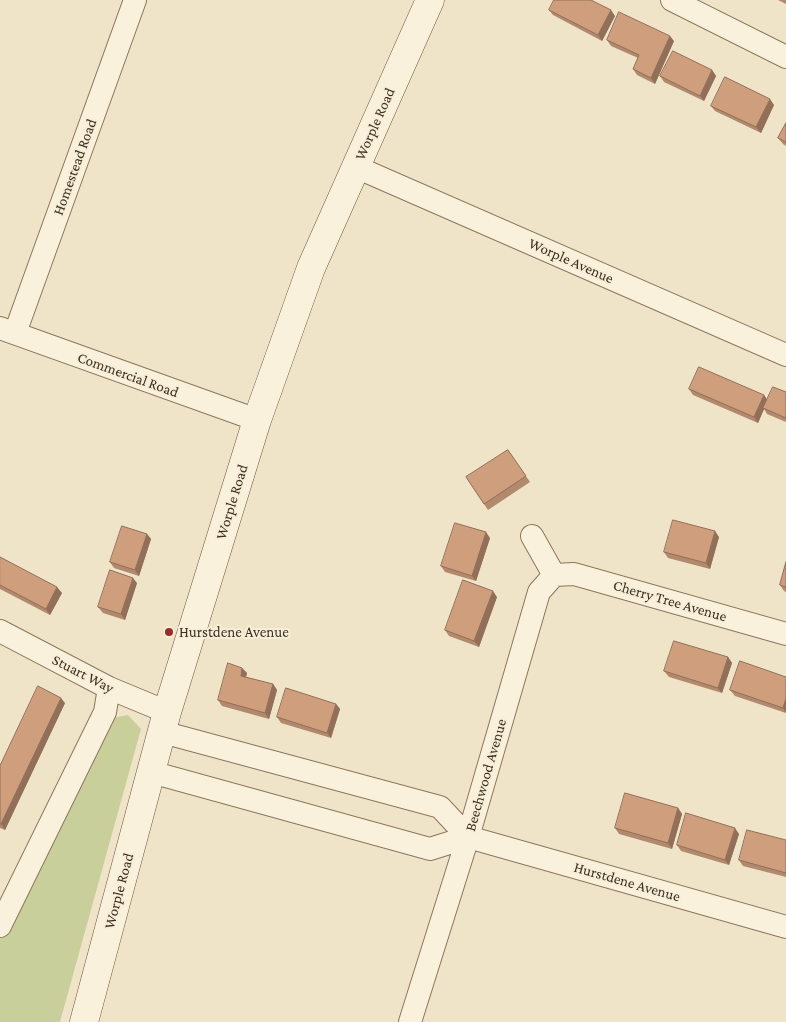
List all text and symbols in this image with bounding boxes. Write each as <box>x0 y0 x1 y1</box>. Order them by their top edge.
street label: Worple Road <box>351 85 399 163</box>
street label: Homestead Road <box>49 116 101 218</box>
street label: Worple Avenue <box>526 234 616 288</box>
street label: Commercial Road <box>75 348 181 402</box>
street label: Worple Road <box>212 462 252 542</box>
street label: Cherry Tree Avenue <box>611 576 729 626</box>
place label: Hurstdene Avenue <box>179 623 289 641</box>
marker: Hurstdene Avenue <box>163 626 175 638</box>
street label: Stuart Way <box>49 651 117 697</box>
street label: Beechwood Avenue <box>461 717 511 833</box>
street label: Worple Road <box>100 851 138 931</box>
street label: Hurstdene Avenue <box>572 858 682 906</box>

